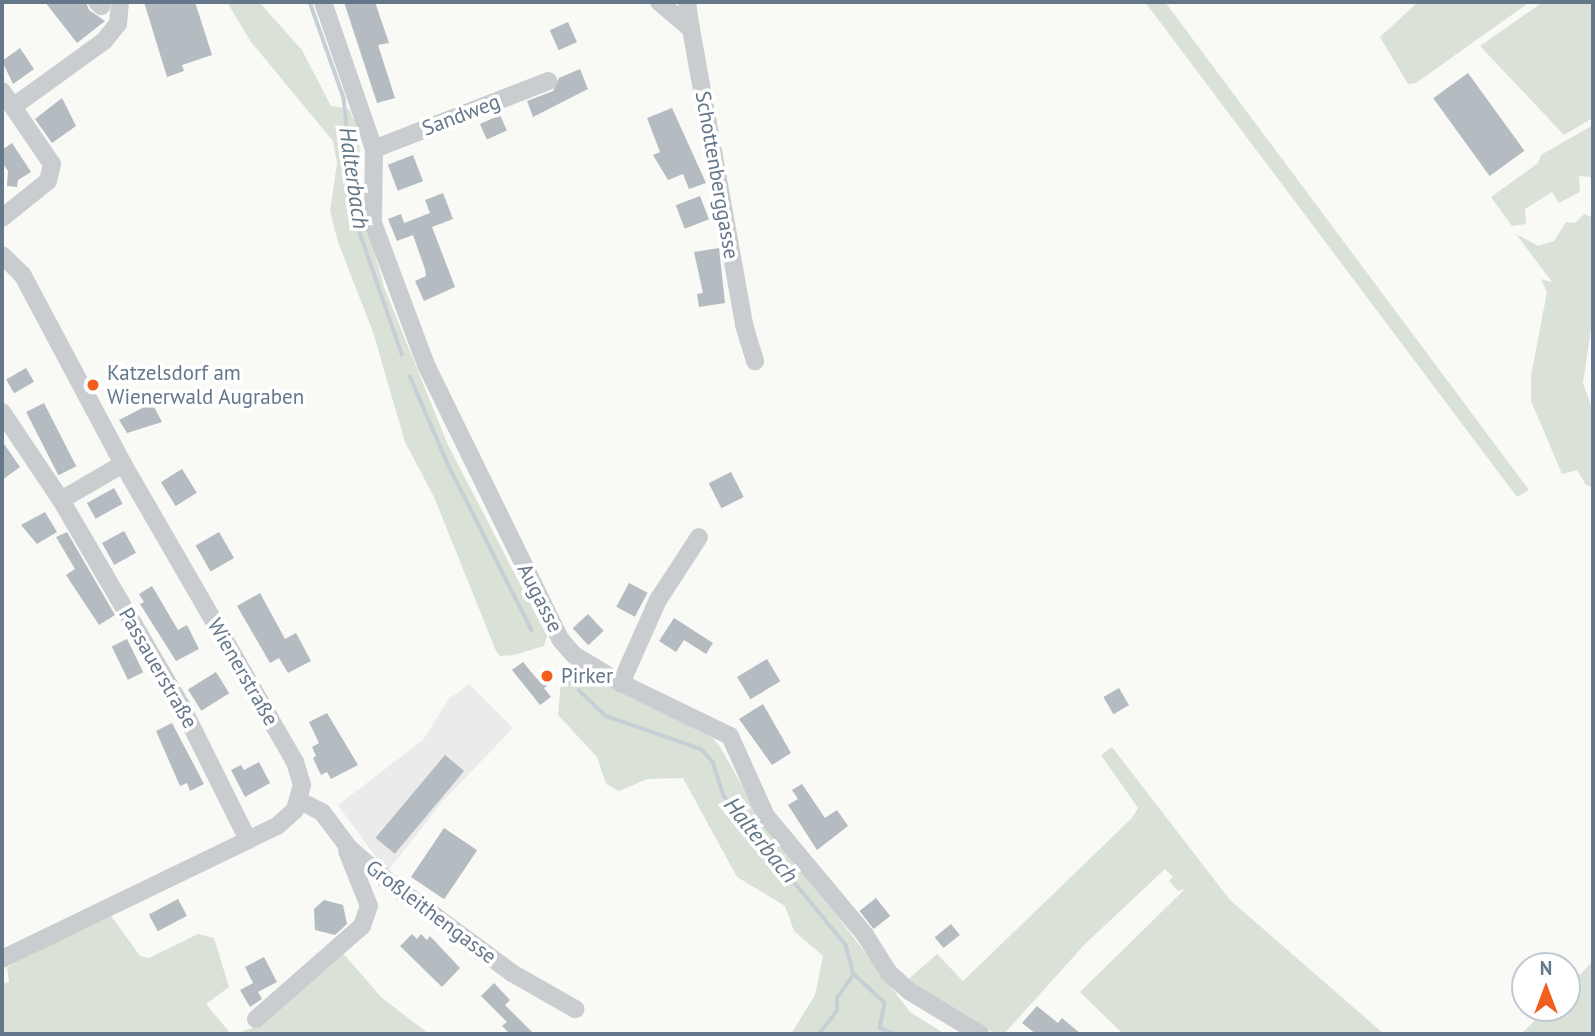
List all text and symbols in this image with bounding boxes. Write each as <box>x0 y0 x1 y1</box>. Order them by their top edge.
street label: Sandweg <box>419 89 503 141</box>
street label: Schottenberggasse <box>690 89 744 261</box>
water label: Halterbach <box>333 125 375 231</box>
place label: Katzelsdorf am Wienerwald Augraben <box>107 360 305 410</box>
marker: Katzelsdorf am Wienerwald Augraben <box>85 377 101 393</box>
street label: Augasse <box>512 559 568 637</box>
street label: Passauerstraße <box>113 603 203 733</box>
street label: Wienerstraße <box>202 614 284 730</box>
place label: Pirker <box>561 663 613 689</box>
marker: Pirker <box>539 668 555 684</box>
water label: Halterbach <box>718 791 804 889</box>
street label: Großleithengasse <box>361 855 501 969</box>
north arrow <box>1511 952 1581 1022</box>
text: N <box>1540 956 1552 980</box>

